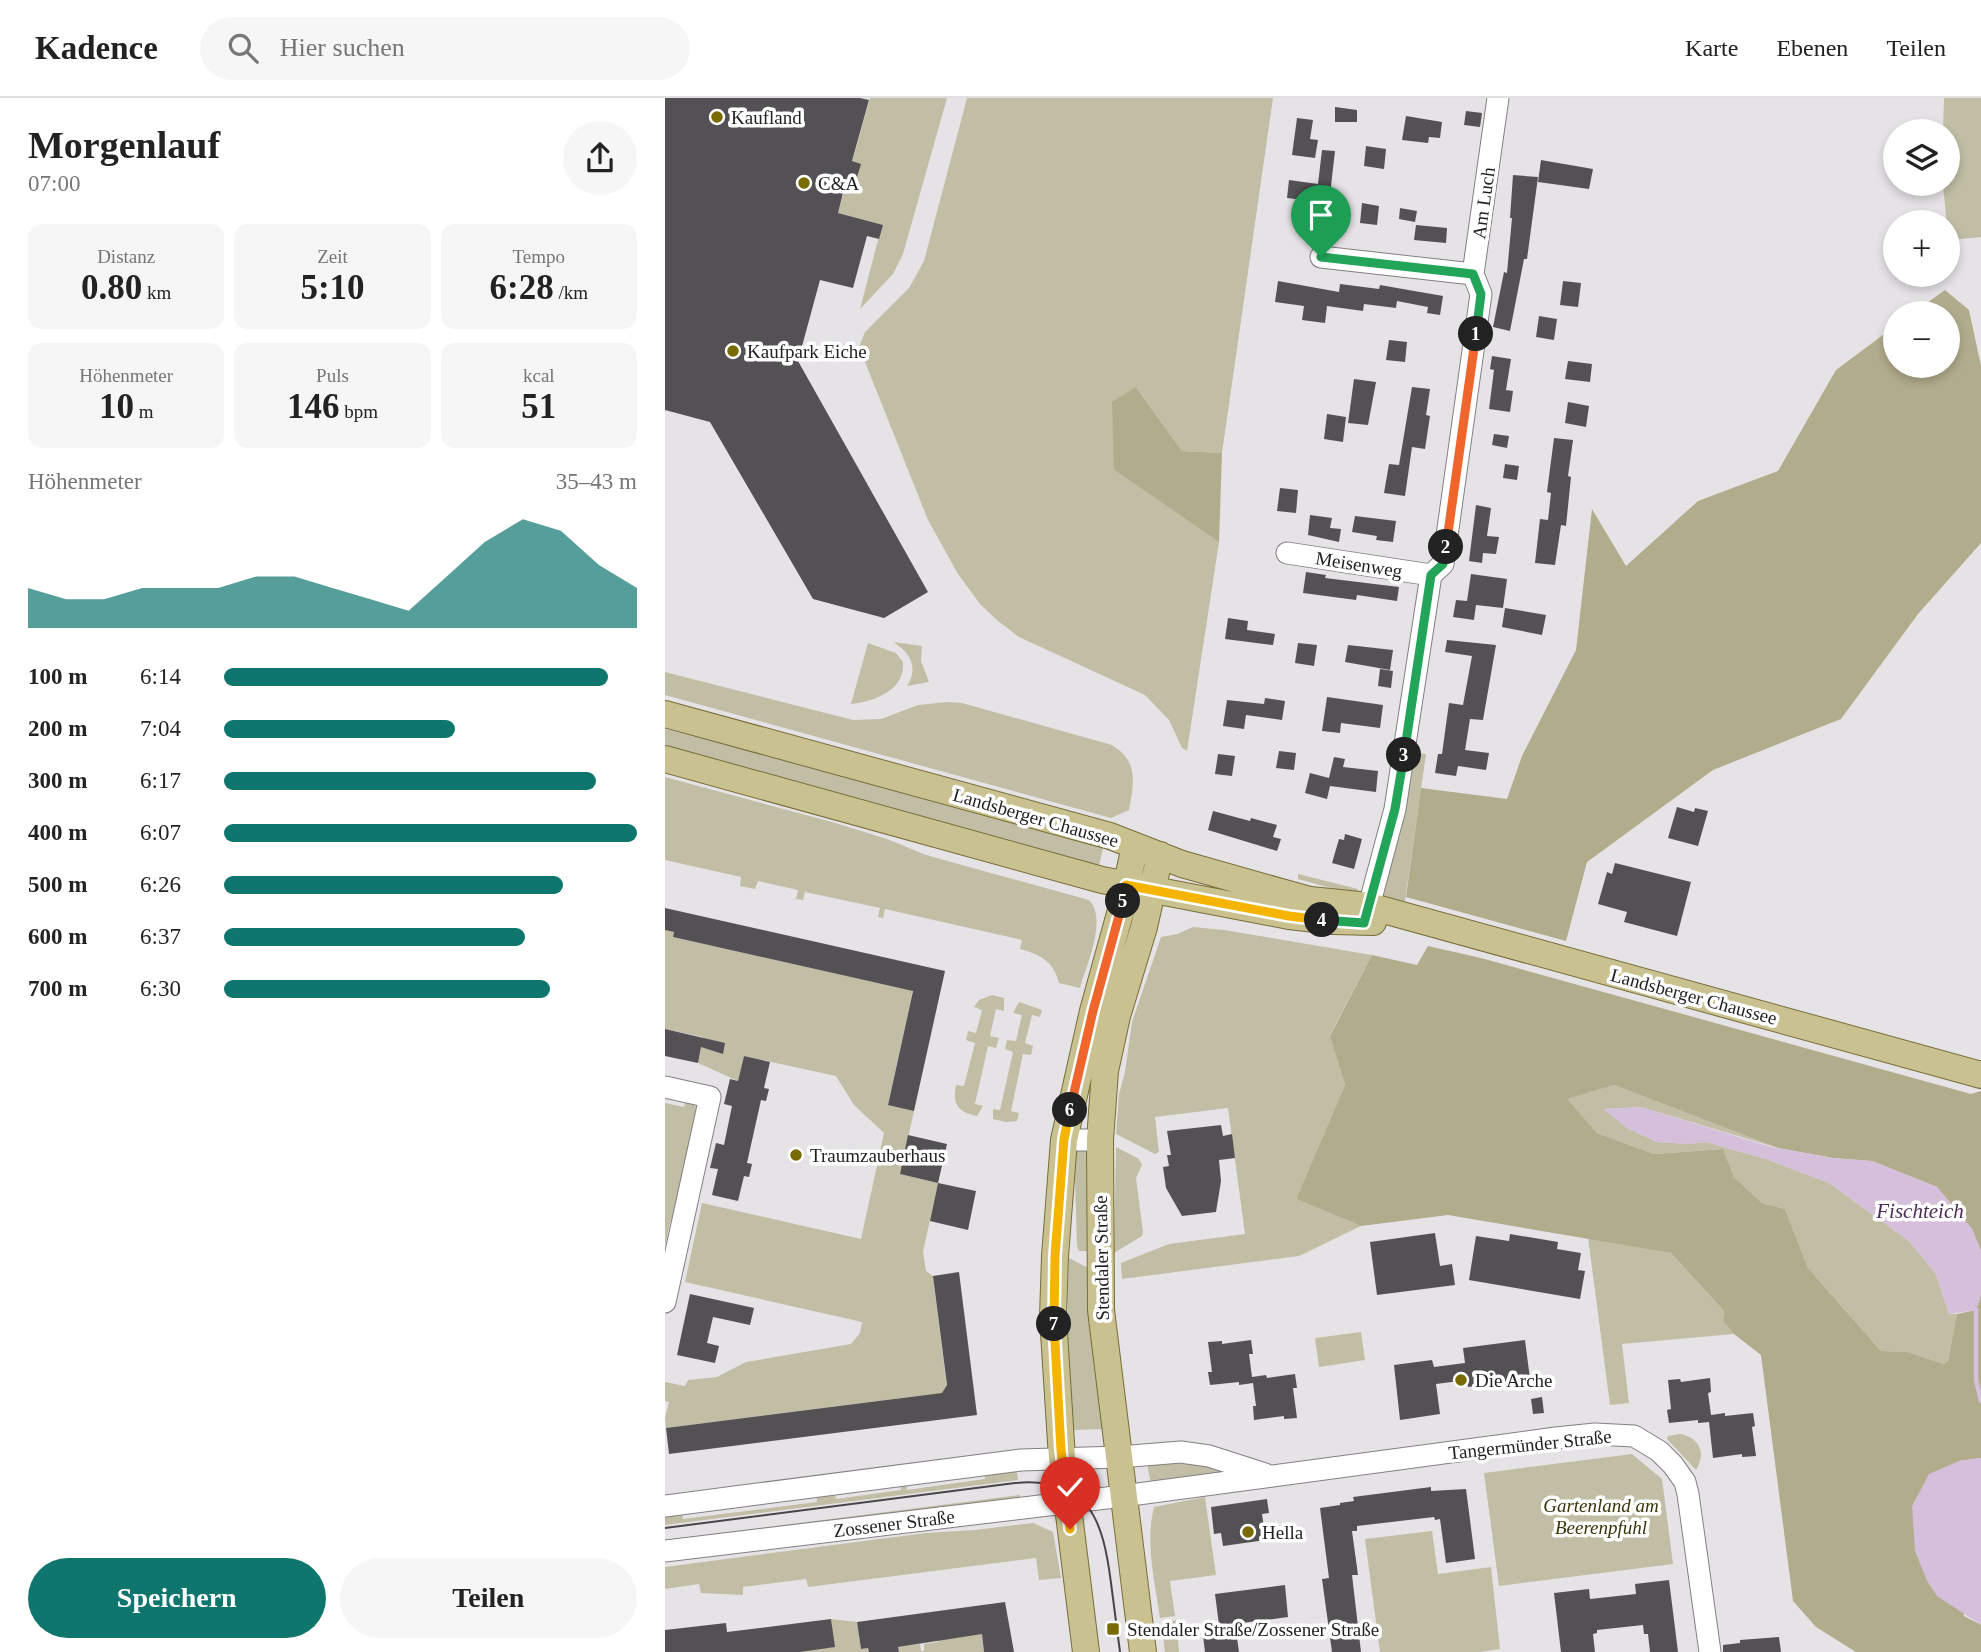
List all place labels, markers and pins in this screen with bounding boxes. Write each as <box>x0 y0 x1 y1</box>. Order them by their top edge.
place label: Kaufland <box>731 107 802 128</box>
marker: Kaufland <box>709 109 725 125</box>
place label: C&A <box>818 173 859 194</box>
marker: C&A <box>796 175 812 191</box>
pin <box>1291 185 1351 257</box>
pin: 1 <box>1459 316 1493 352</box>
place label: Kaufpark Eiche <box>747 341 867 362</box>
marker: Kaufpark Eiche <box>725 343 741 359</box>
pin: 2 <box>1429 530 1463 564</box>
pin: 3 <box>1387 738 1421 772</box>
pin: 5 <box>1105 884 1141 918</box>
pin: 4 <box>1305 902 1339 938</box>
pin: 6 <box>1053 1093 1087 1128</box>
place label: Traumzauberhaus <box>810 1145 945 1166</box>
marker: Traumzauberhaus <box>788 1147 804 1163</box>
pin: 7 <box>1037 1306 1071 1342</box>
place label: Die Arche <box>1475 1370 1553 1391</box>
marker: Die Arche <box>1453 1372 1469 1388</box>
pin <box>1040 1457 1100 1529</box>
place label: Hella <box>1262 1522 1304 1543</box>
marker: Hella <box>1240 1524 1256 1540</box>
place label: Stendaler Straße/Zossener Straße <box>1127 1619 1379 1640</box>
marker: Stendaler Straße/Zossener Straße <box>1105 1621 1121 1637</box>

